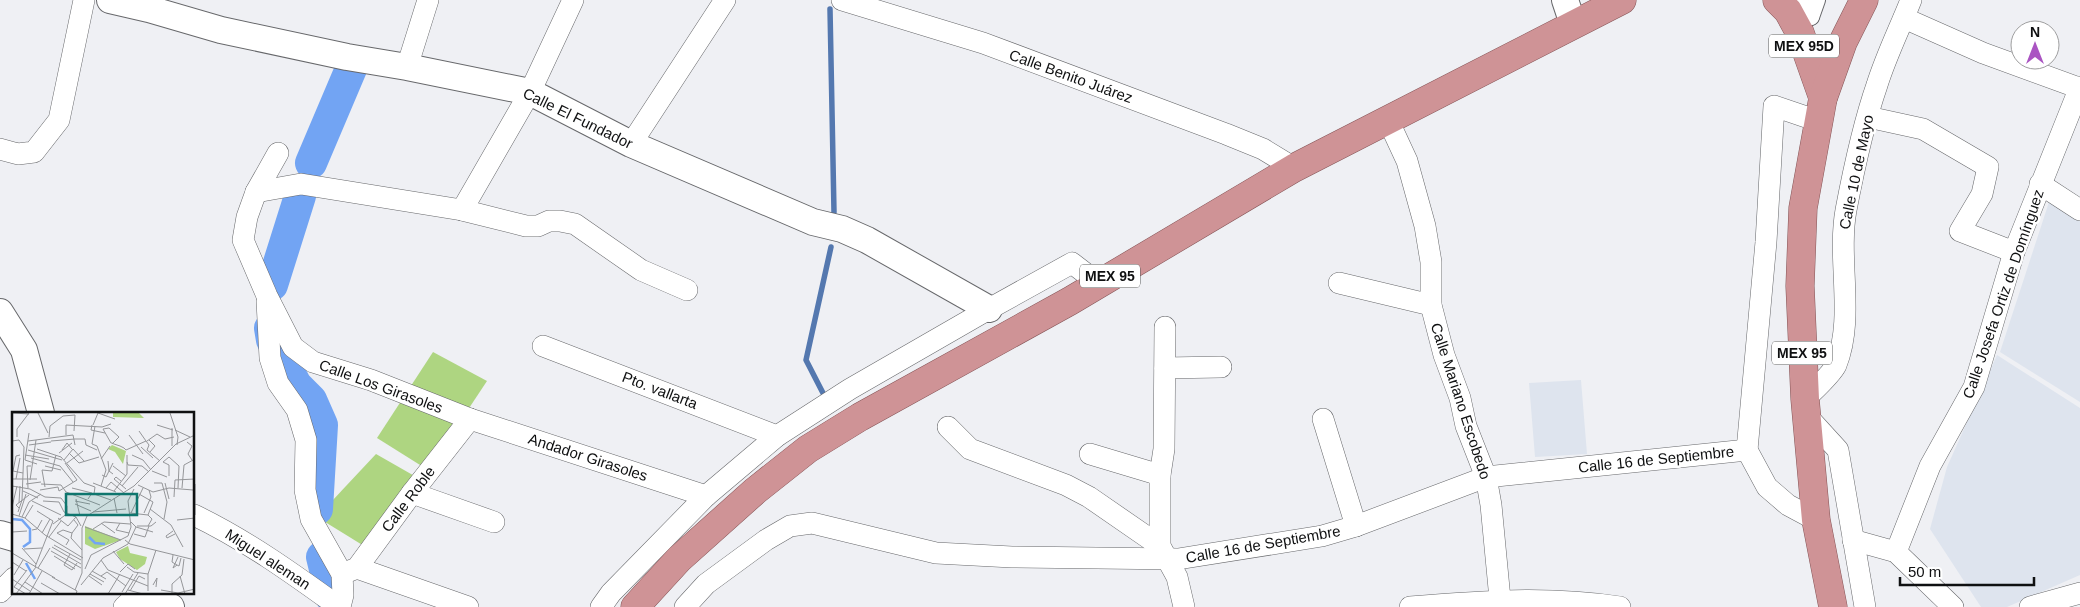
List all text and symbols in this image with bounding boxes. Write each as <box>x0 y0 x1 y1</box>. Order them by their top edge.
north arrow <box>2010 20 2060 70</box>
text: N <box>2030 24 2040 40</box>
road number: MEX 95D <box>1769 34 1839 58</box>
street label: Calle Benito Juárez <box>1007 46 1135 106</box>
street label: Calle El Fundador <box>520 84 636 152</box>
street label: Calle 10 de Mayo <box>1836 113 1876 231</box>
street label: Calle Josefa Ortiz de Domínguez <box>1959 187 2047 401</box>
road number: MEX 95 <box>1080 264 1140 288</box>
street label: Calle Mariano Escobedo <box>1428 321 1494 481</box>
road number: MEX 95 <box>1772 342 1832 364</box>
street label: Calle Los Girasoles <box>317 356 445 416</box>
street label: Pto. vallarta <box>620 368 701 412</box>
inset map <box>12 412 195 594</box>
street label: Andador Girasoles <box>526 430 650 484</box>
street label: Calle 16 de Septiembre <box>1577 442 1735 476</box>
street label: Calle Roble <box>378 463 438 535</box>
street label: Calle 16 de Septiembre <box>1184 522 1342 566</box>
street label: Miguel aleman <box>222 525 314 593</box>
scale bar <box>1900 554 2034 586</box>
text: 50 m <box>1908 563 1941 580</box>

